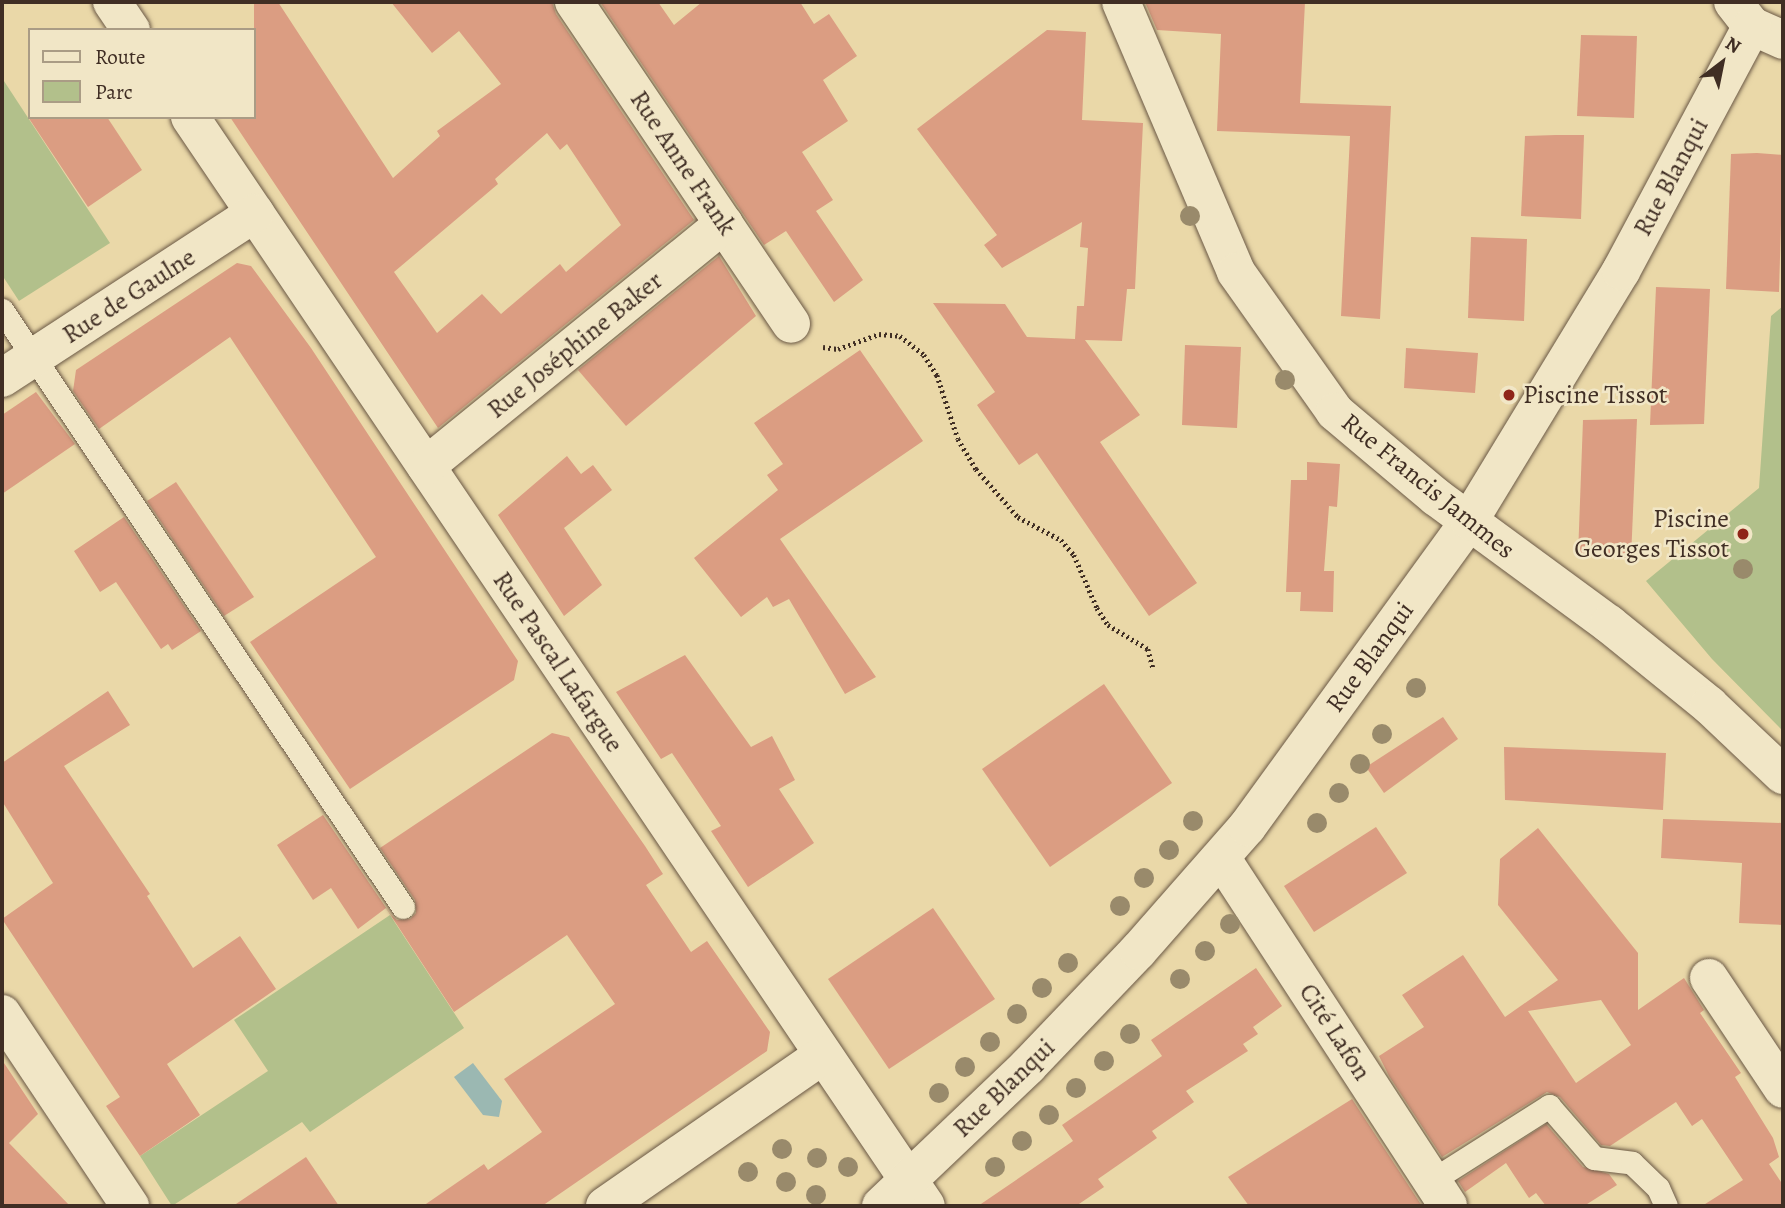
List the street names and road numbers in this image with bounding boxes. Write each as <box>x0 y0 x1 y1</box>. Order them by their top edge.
street label: Rue Anne Frank <box>623 85 743 241</box>
street label: Rue Blanqui <box>1627 113 1715 241</box>
street label: Rue de Gaulne <box>57 241 201 351</box>
street label: Rue Joséphine Baker <box>481 265 669 425</box>
street label: Rue Francis Jammes <box>1335 407 1521 565</box>
street label: Rue Pascal Lafargue <box>486 566 630 758</box>
street label: Rue Blanqui <box>1319 596 1421 718</box>
street label: Cité Lafon <box>1292 978 1378 1086</box>
street label: Rue Blanqui <box>947 1032 1061 1144</box>

